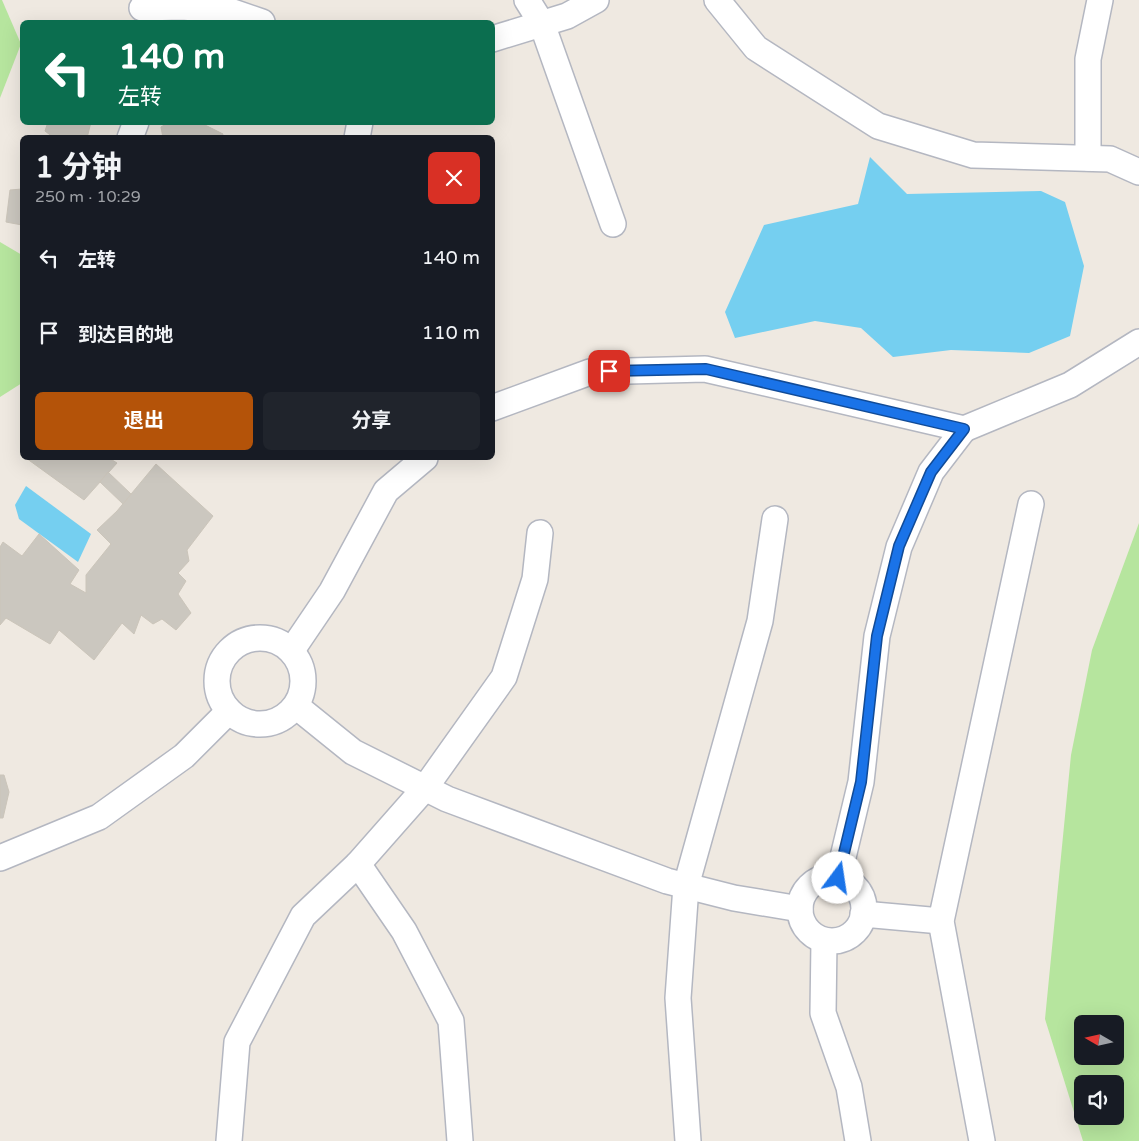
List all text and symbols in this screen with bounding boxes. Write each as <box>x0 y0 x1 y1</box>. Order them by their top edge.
text: 140 m <box>118 36 225 78</box>
icon: left <box>35 40 100 105</box>
text: 左转 <box>118 84 162 110</box>
text: 1 分钟 <box>35 149 122 186</box>
button: close <box>428 152 480 204</box>
text: 250 m · 10:29 <box>35 187 141 207</box>
icon: left <box>35 244 63 272</box>
text: 140 m <box>422 247 480 269</box>
text: 左转 <box>78 249 116 271</box>
icon: arrive <box>35 319 63 347</box>
text: 110 m <box>422 322 480 344</box>
text: 到达目的地 <box>78 324 173 346</box>
pin <box>588 350 630 392</box>
icon: arrive <box>595 357 623 385</box>
button: 退出 <box>35 392 253 450</box>
button: 分享 <box>263 392 480 450</box>
position arrow <box>811 851 863 903</box>
north arrow <box>1074 1015 1124 1065</box>
map controls <box>1074 1015 1124 1125</box>
button: sound <box>1074 1075 1124 1125</box>

